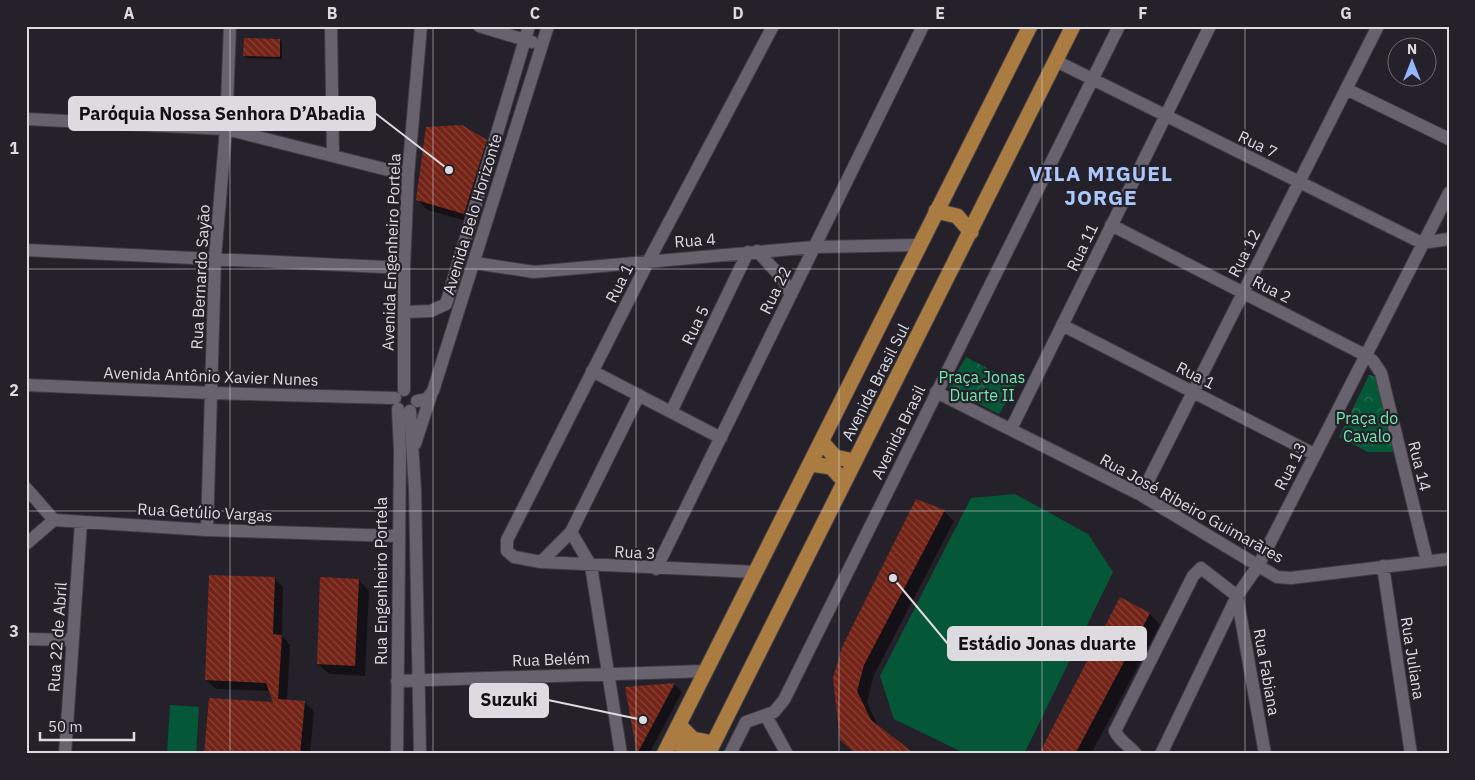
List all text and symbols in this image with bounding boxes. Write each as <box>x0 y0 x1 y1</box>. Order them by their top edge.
text: A <box>124 3 135 23</box>
text: B <box>327 3 338 23</box>
text: C <box>530 3 540 23</box>
text: D <box>732 3 744 23</box>
text: E <box>935 3 945 23</box>
text: F <box>1138 3 1148 23</box>
text: G <box>1340 3 1352 23</box>
north arrow <box>1388 38 1438 88</box>
text: N <box>1407 40 1417 58</box>
callout: Paróquia Nossa Senhora D’Abadia <box>69 97 375 130</box>
text: Paróquia Nossa Senhora D’Abadia <box>79 102 365 125</box>
street label: Rua 7 <box>1235 126 1281 162</box>
street label: Avenida Belo Horizonte <box>438 131 506 297</box>
text: 1 <box>9 138 19 158</box>
street label: Avenida Engenheiro Portela <box>378 152 404 351</box>
district label: VILA MIGUEL JORGE <box>1029 159 1173 211</box>
street label: Rua Bernardo Sayão <box>186 204 214 350</box>
street label: Rua 11 <box>1062 220 1102 274</box>
street label: Rua 12 <box>1224 226 1264 280</box>
street label: Rua 4 <box>674 229 716 251</box>
street label: Rua 1 <box>601 260 637 306</box>
street label: Rua 22 <box>755 263 795 317</box>
street label: Rua 2 <box>1249 271 1295 307</box>
street label: Rua 5 <box>677 302 713 348</box>
street label: Avenida Brasil Sul <box>837 320 913 444</box>
street label: Rua 1 <box>1173 357 1219 393</box>
street label: Avenida Antônio Xavier Nunes <box>103 362 319 390</box>
park label: Praça Jonas Duarte II <box>939 367 1025 405</box>
text: 2 <box>9 380 19 400</box>
street label: Avenida Brasil <box>867 382 929 482</box>
park label: Praça do Cavalo <box>1336 408 1398 446</box>
street label: Rua 13 <box>1270 439 1310 493</box>
street label: Rua 14 <box>1404 439 1436 493</box>
street label: Rua José Ribeiro Guimarãres <box>1096 449 1288 567</box>
street label: Rua Engenheiro Portela <box>371 496 391 665</box>
street label: Rua Getúlio Vargas <box>137 498 273 526</box>
street label: Rua 3 <box>614 541 656 563</box>
street label: Rua 22 de Abril <box>43 581 71 693</box>
street label: Rua Juliana <box>1397 615 1429 701</box>
text: 3 <box>9 621 19 641</box>
callout: Estádio Jonas duarte <box>948 627 1146 660</box>
street label: Rua Fabiana <box>1250 627 1285 717</box>
text: Estádio Jonas duarte <box>958 632 1136 655</box>
street label: Rua Belém <box>512 648 590 670</box>
callout: Suzuki <box>470 684 548 717</box>
text: Suzuki <box>480 688 538 711</box>
scale bar <box>40 710 134 742</box>
text: 50 m <box>48 717 83 736</box>

